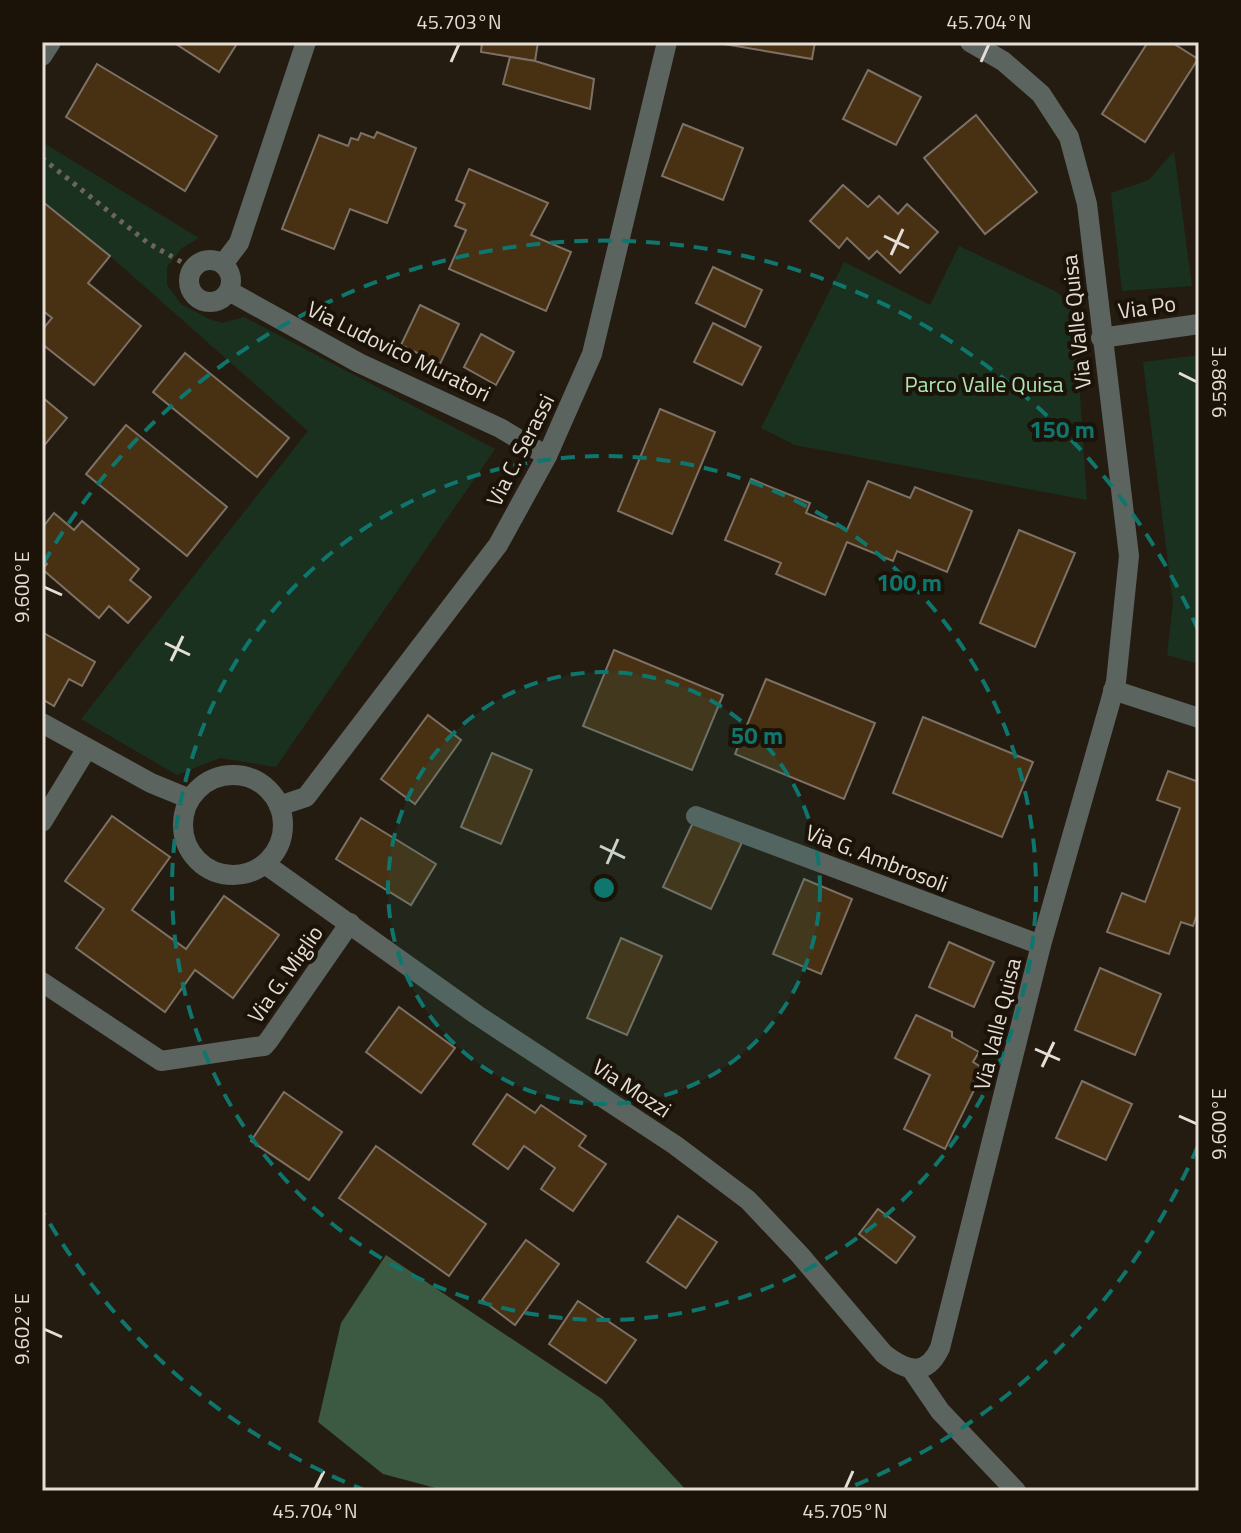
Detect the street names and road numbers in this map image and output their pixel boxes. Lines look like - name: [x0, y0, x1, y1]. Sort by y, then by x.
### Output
- street label: Via Valle Quisa: [1052, 253, 1100, 391]
- street label: Via Po: [1116, 286, 1178, 328]
- street label: Via Ludovico Muratori: [301, 292, 497, 410]
- street label: Via C. Serassi: [477, 388, 563, 512]
- street label: Via G. Ambrosoli: [801, 815, 953, 901]
- street label: Via G. Miglio: [239, 918, 331, 1030]
- street label: Via Valle Quisa: [964, 954, 1030, 1094]
- street label: Via Mozzi: [586, 1050, 678, 1126]

